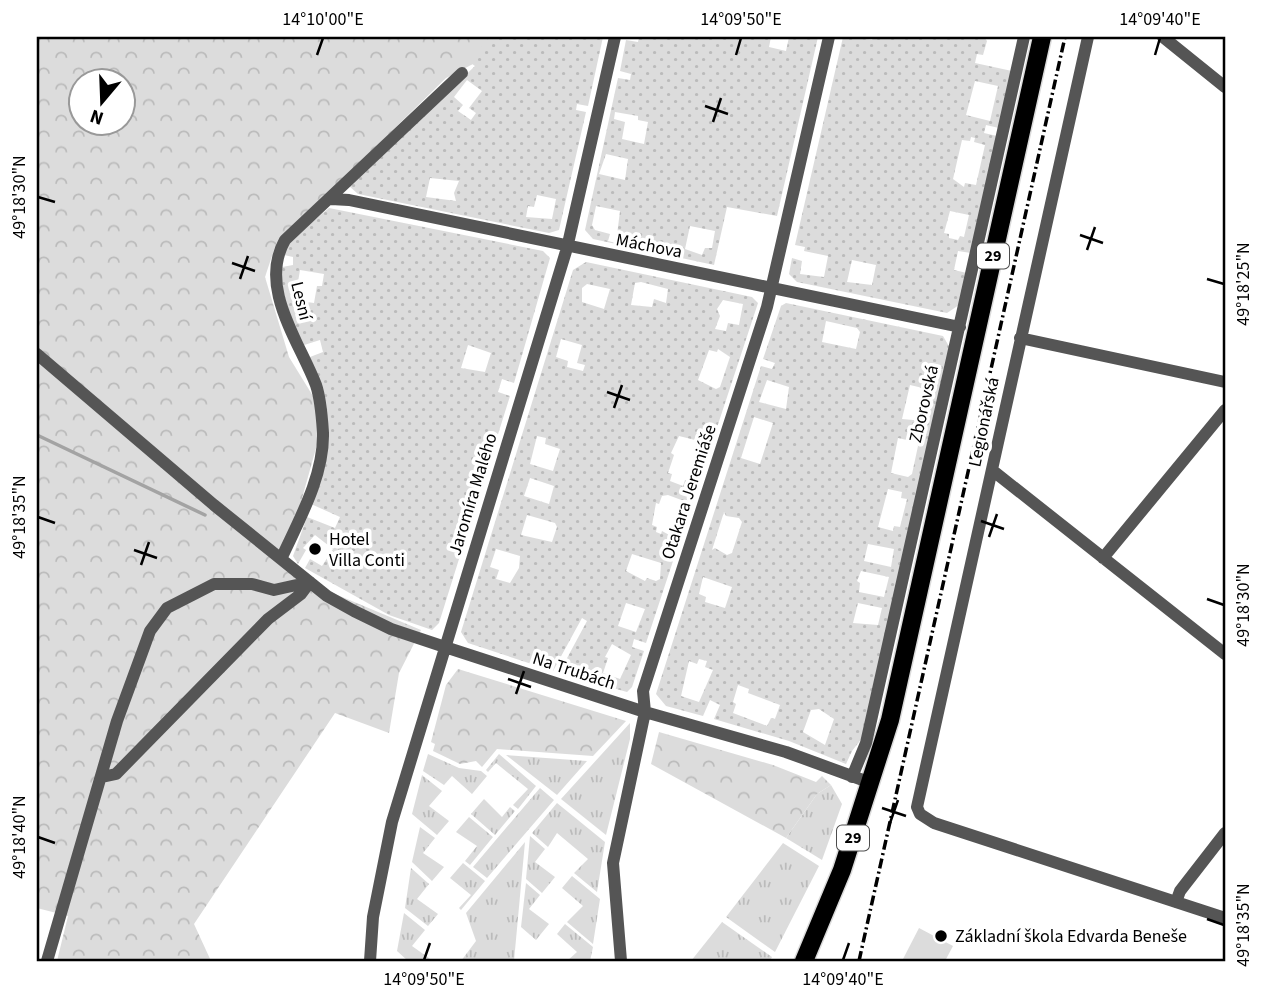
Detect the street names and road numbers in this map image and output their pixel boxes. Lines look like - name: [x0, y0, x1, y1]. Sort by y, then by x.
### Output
- street label: Máchova: [614, 227, 684, 265]
- road number: 29: [977, 244, 1009, 268]
- street label: Lesní: [284, 279, 318, 324]
- street label: Zborovská: [903, 363, 945, 445]
- street label: Legionářská: [962, 375, 1006, 469]
- street label: Otakara Jeremiáše: [655, 421, 723, 563]
- street label: Jaromíra Malého: [443, 430, 503, 558]
- street label: Na Trubách: [529, 646, 619, 696]
- road number: 29: [837, 825, 869, 850]

